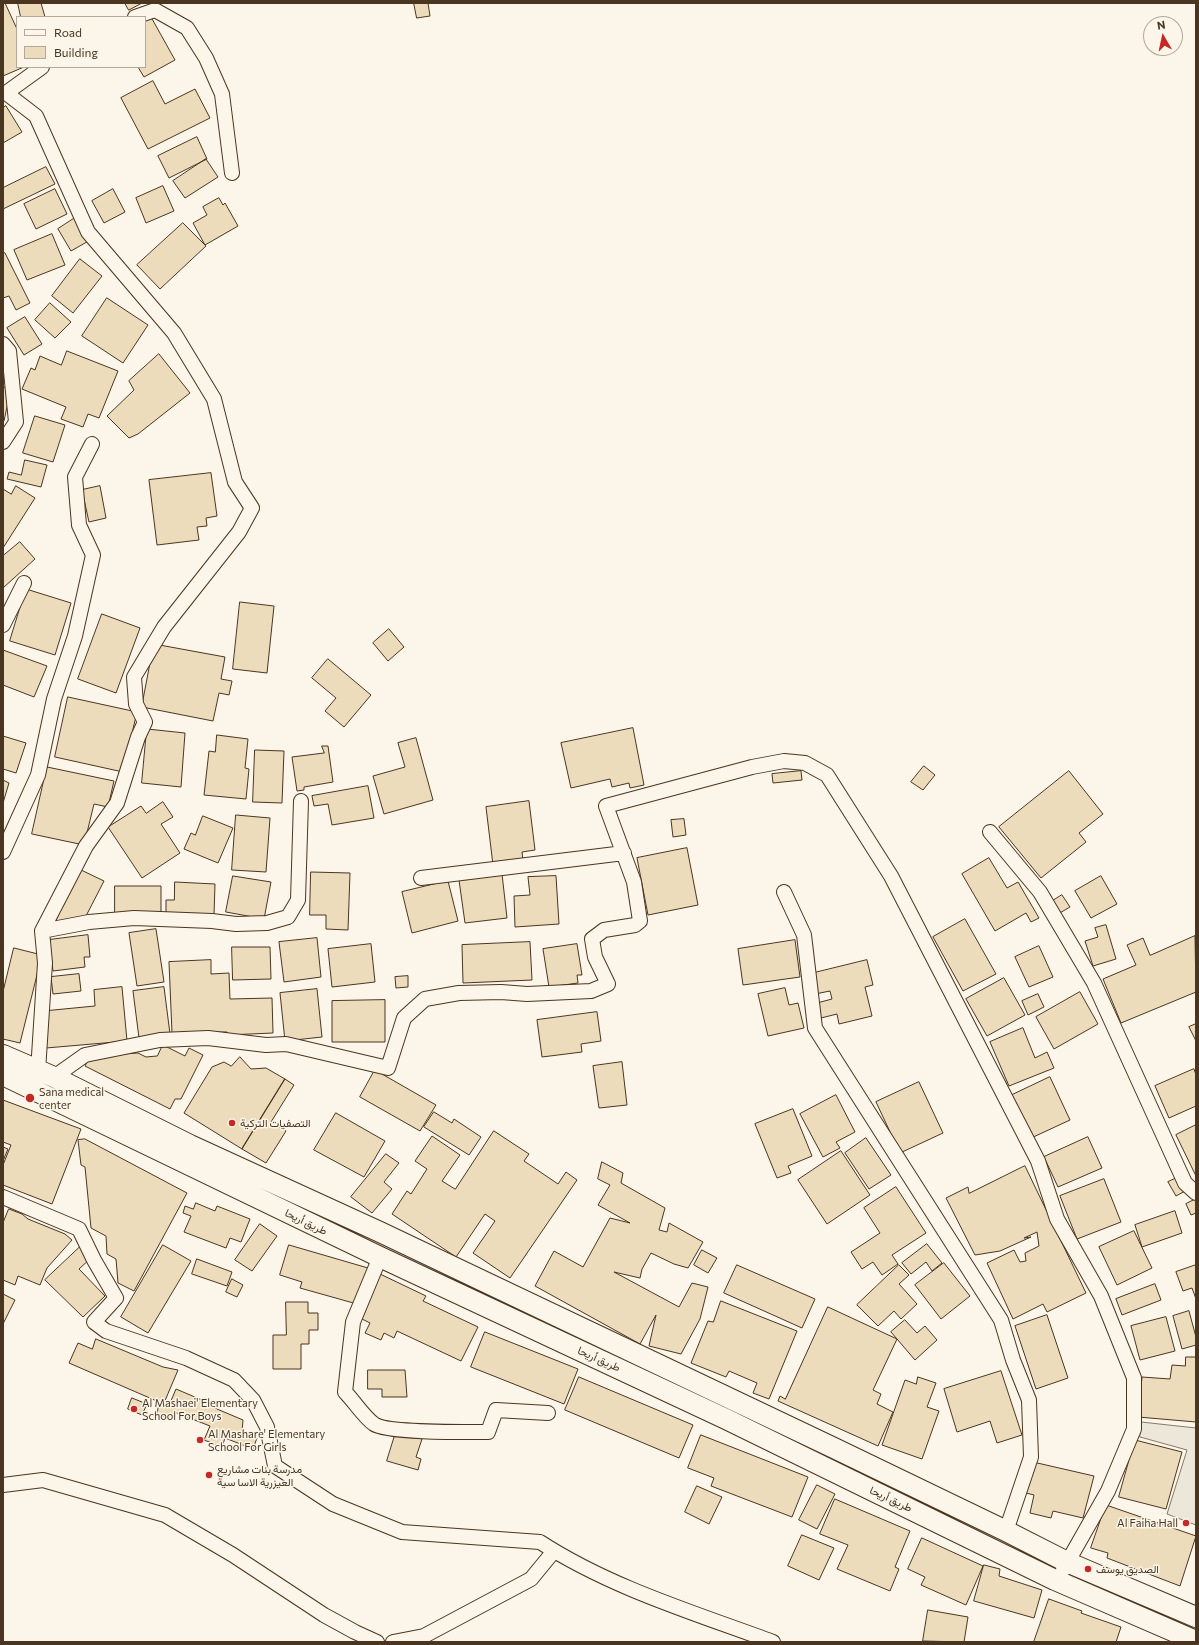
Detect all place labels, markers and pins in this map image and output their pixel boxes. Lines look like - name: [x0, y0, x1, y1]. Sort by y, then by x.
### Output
- place label: Sana medical center: [39, 1085, 104, 1111]
- marker: Sana medical center: [24, 1092, 36, 1104]
- place label: التصفيات التركية: [240, 1116, 311, 1130]
- marker: التصفيات التركية: [227, 1118, 237, 1128]
- place label: Al Mashaei' Elementary School For Boys: [142, 1396, 258, 1422]
- marker: Al Mashaei' Elementary School For Boys: [129, 1404, 139, 1414]
- place label: Al Mashare' Elementary School For Girls: [208, 1427, 325, 1453]
- marker: Al Mashare' Elementary School For Girls: [195, 1435, 205, 1445]
- place label: مدرسة بنات مشاريع العيزرية الاسا سية: [217, 1462, 302, 1488]
- marker: مدرسة بنات مشاريع العيزرية الاسا سية: [204, 1470, 214, 1480]
- place label: Al Faiha Hall: [1117, 1516, 1178, 1530]
- marker: Al Faiha Hall: [1181, 1518, 1191, 1528]
- place label: الصديق يوسف: [1096, 1562, 1159, 1576]
- marker: الصديق يوسف: [1083, 1564, 1093, 1574]

